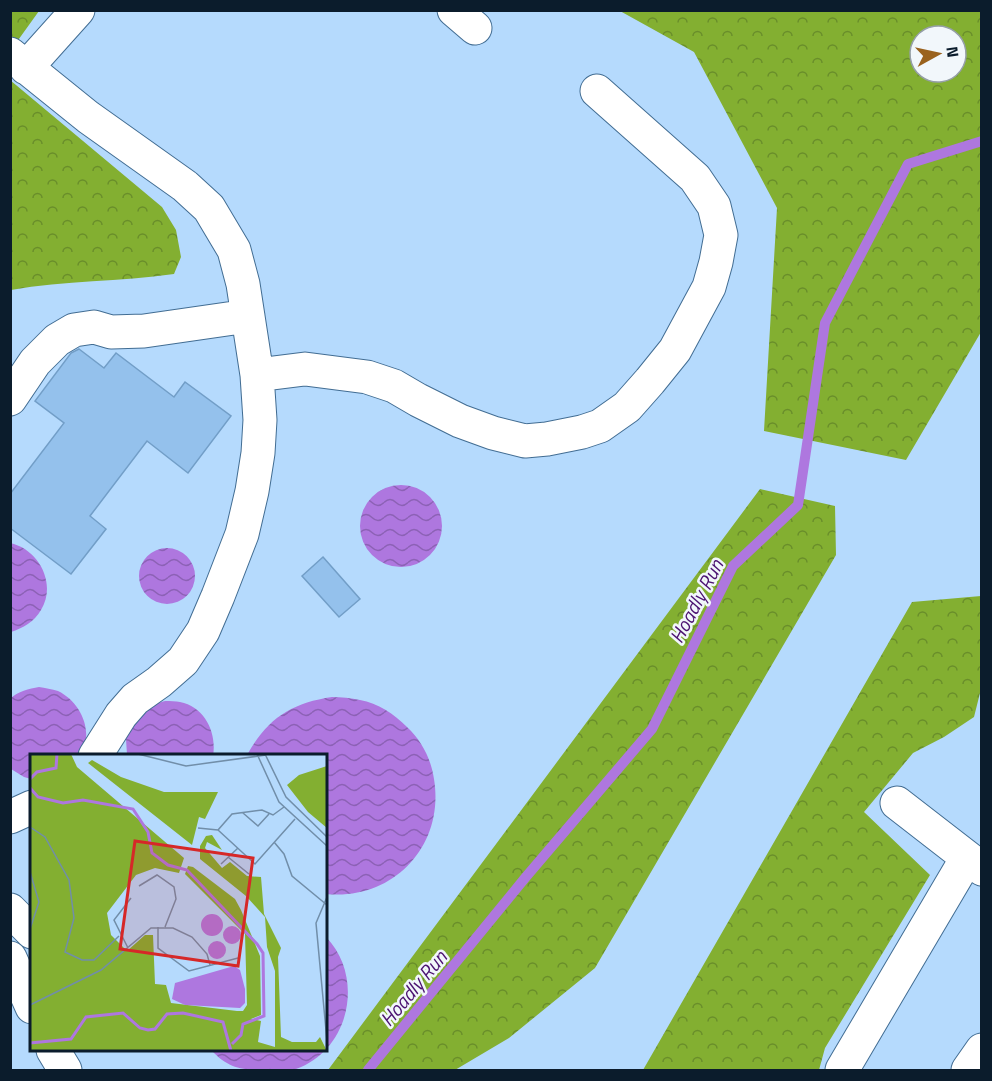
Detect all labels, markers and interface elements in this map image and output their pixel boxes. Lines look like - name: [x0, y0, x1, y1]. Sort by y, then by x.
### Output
- north arrow: [908, 24, 968, 84]
- text: N: [940, 45, 966, 59]
- water label: Hoadly Run: [661, 553, 732, 649]
- inset map: [30, 754, 327, 1051]
- water label: Hoadly Run: [372, 942, 455, 1033]

